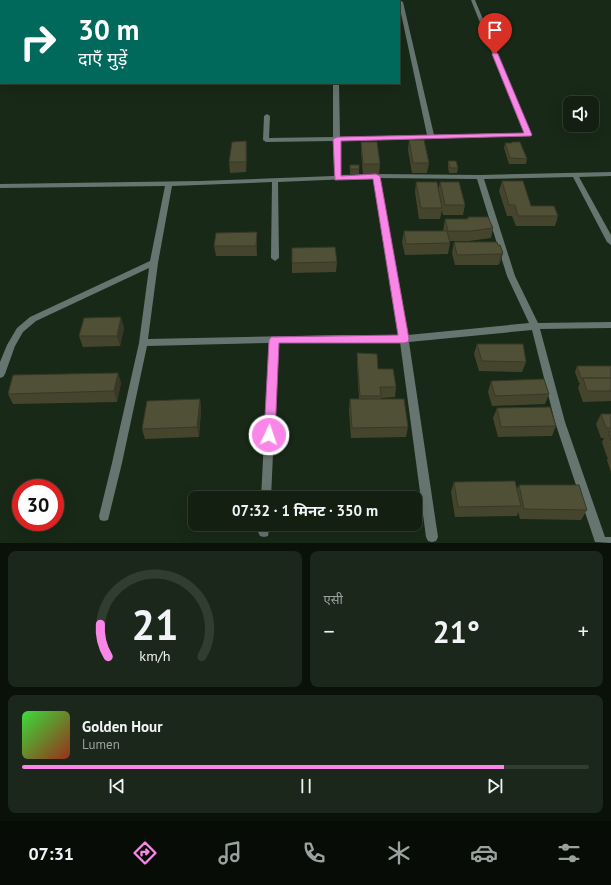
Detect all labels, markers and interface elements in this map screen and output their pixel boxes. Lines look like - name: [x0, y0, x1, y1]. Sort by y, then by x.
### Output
- text: 30 m: [78, 11, 139, 48]
- pin: [478, 13, 512, 54]
- icon: right: [12, 16, 64, 68]
- icon: arrive: [484, 19, 506, 41]
- text: दाएँ मुड़ें: [78, 47, 127, 70]
- map controls: [563, 96, 599, 132]
- button: sound: [563, 96, 599, 132]
- position arrow: [248, 414, 290, 456]
- speed limit sign: 30: [12, 479, 64, 531]
- text: 07:32 · 1 मिनट · 350 m: [232, 501, 378, 520]
- text: एसी: [324, 591, 343, 608]
- text: 21: [131, 598, 178, 651]
- text: 21°: [433, 612, 480, 651]
- text: −: [324, 617, 335, 645]
- text: +: [578, 617, 589, 645]
- text: km/h: [139, 646, 170, 665]
- text: Golden Hour: [82, 717, 162, 736]
- text: Lumen: [82, 736, 120, 753]
- icon: previous: [106, 775, 128, 797]
- icon: pause: [295, 775, 317, 797]
- icon: next: [484, 775, 506, 797]
- icon: directions: [131, 839, 159, 867]
- icon: music: [216, 839, 244, 867]
- icon: phone: [300, 839, 328, 867]
- icon: climate: [385, 839, 413, 867]
- icon: car: [470, 839, 498, 867]
- icon: filters: [555, 839, 583, 867]
- text: 07:31: [28, 842, 74, 865]

